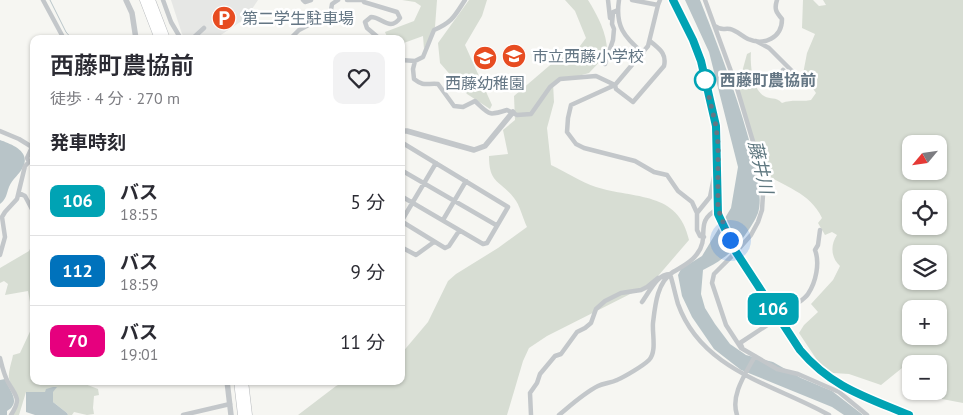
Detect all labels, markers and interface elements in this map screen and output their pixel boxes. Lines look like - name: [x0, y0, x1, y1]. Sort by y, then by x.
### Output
- parking icon: 第二学生駐車場: [211, 5, 237, 31]
- place label: 第二学生駐車場: [242, 8, 354, 28]
- school or university icon: 市立西藤小学校: [501, 43, 527, 69]
- school or university icon: 西藤幼稚園: [472, 45, 498, 71]
- place label: 市立西藤小学校: [532, 46, 644, 66]
- text: 西藤町農協前: [50, 50, 194, 81]
- button: heart: [333, 52, 385, 104]
- marker: 西藤町農協前: [694, 69, 716, 91]
- place label: 西藤町農協前: [720, 70, 816, 90]
- place label: 西藤幼稚園: [445, 73, 525, 93]
- text: 徒歩 · 4 分 · 270 m: [50, 88, 180, 108]
- text: 発車時刻: [50, 130, 126, 154]
- north arrow: [902, 135, 948, 180]
- map controls: [902, 135, 947, 400]
- water label: 藤井川: [744, 138, 779, 198]
- text: バス: [120, 180, 158, 204]
- text: 106: [62, 189, 93, 212]
- text: 5 分: [351, 190, 385, 214]
- button: locate: [902, 190, 947, 235]
- text: 18:55: [120, 204, 158, 224]
- your location: [718, 228, 743, 253]
- button: layers: [902, 245, 947, 290]
- text: バス: [120, 250, 158, 274]
- text: 112: [62, 259, 93, 282]
- text: 9 分: [351, 260, 385, 284]
- text: 18:59: [120, 274, 158, 294]
- line badge: 106: [744, 293, 802, 325]
- text: 106: [758, 297, 788, 320]
- button: +: [902, 300, 947, 345]
- text: バス: [120, 320, 158, 344]
- text: 70: [67, 329, 88, 352]
- text: 11 分: [340, 330, 385, 354]
- text: 19:01: [120, 344, 158, 364]
- button: −: [902, 355, 947, 400]

